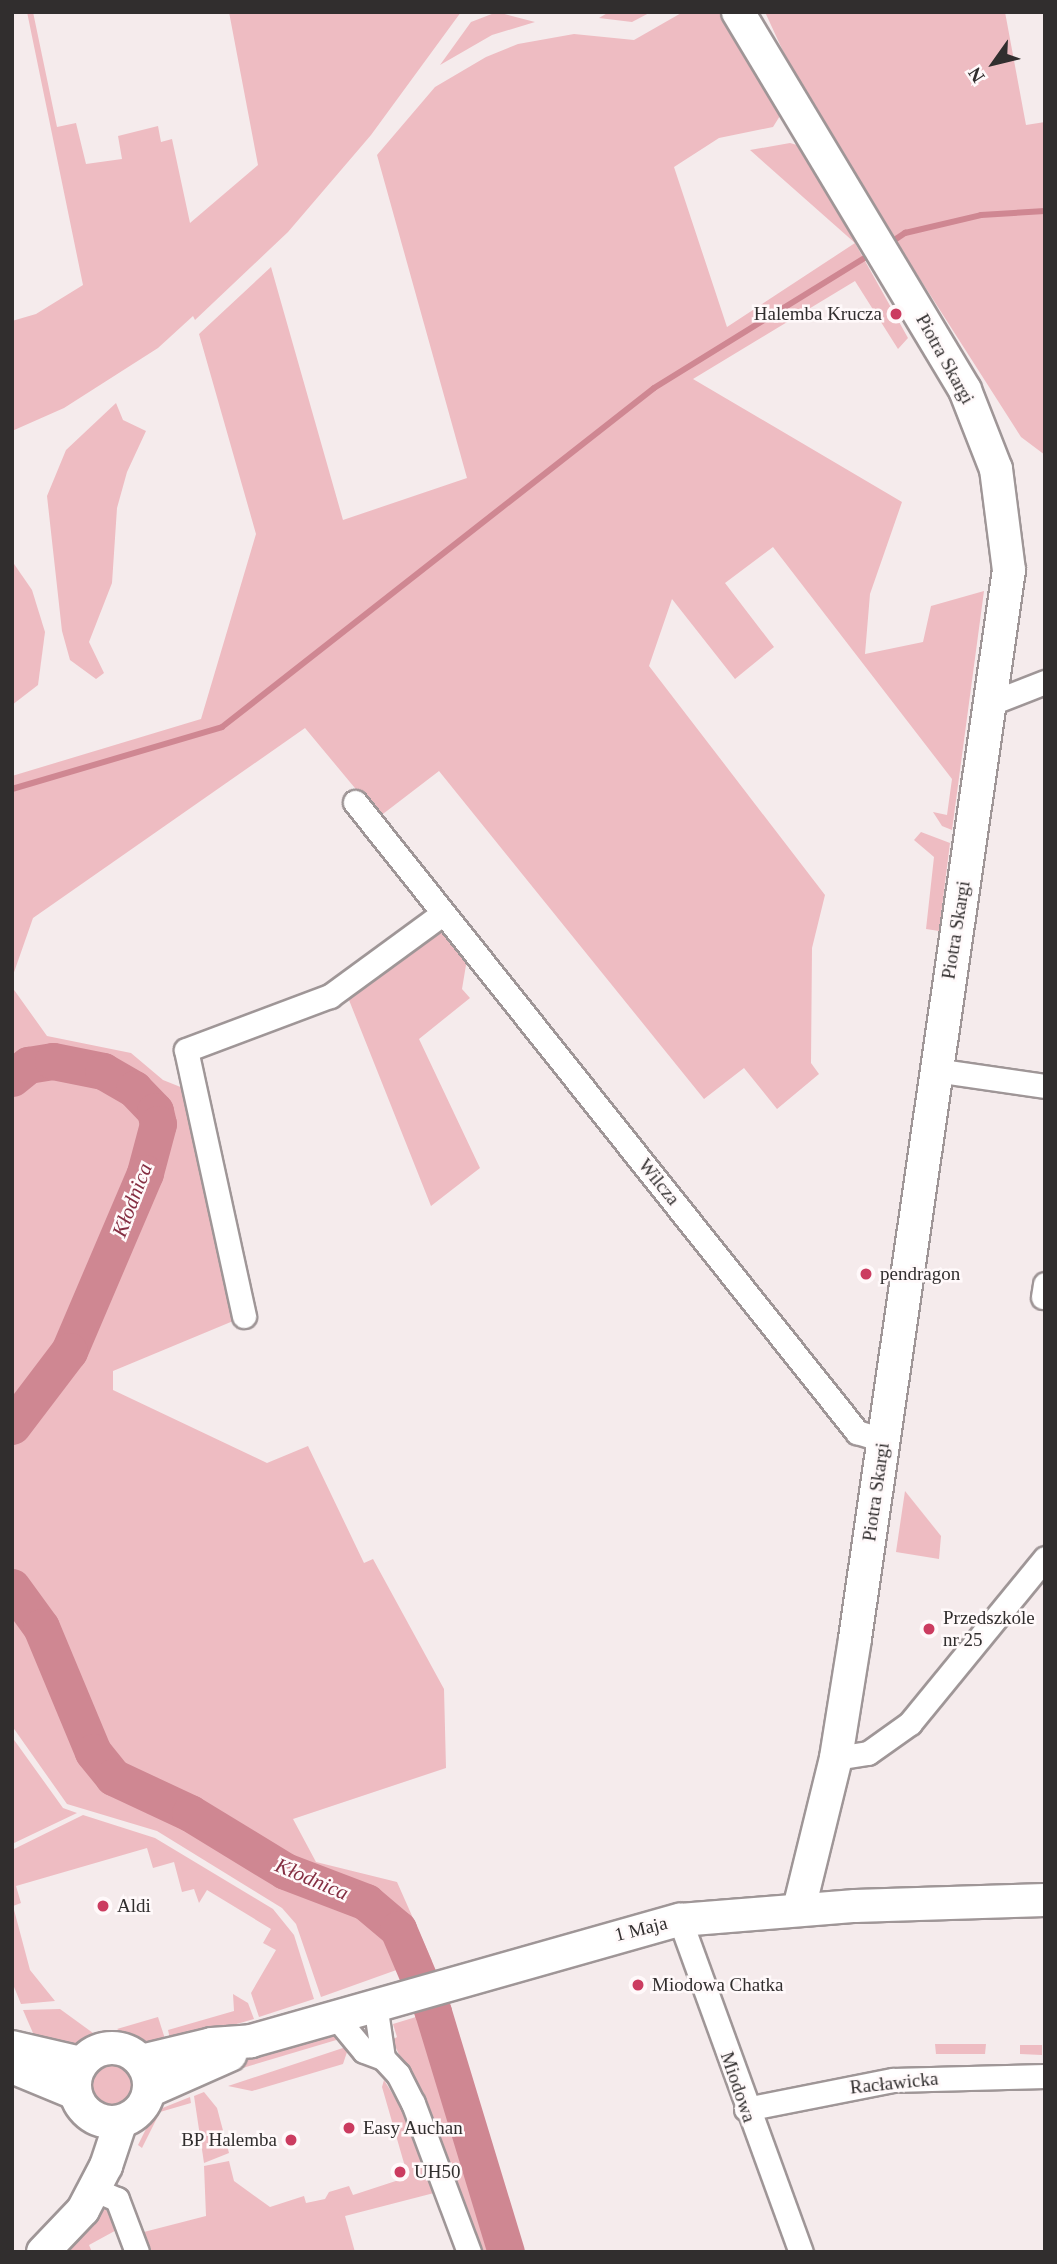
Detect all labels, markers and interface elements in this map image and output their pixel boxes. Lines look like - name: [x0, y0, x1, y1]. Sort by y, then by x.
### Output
- north arrow: [959, 28, 1029, 98]
- text: N: [964, 63, 989, 87]
- place label: Halemba Krucza: [754, 303, 882, 325]
- marker: Halemba Krucza: [888, 306, 904, 322]
- street label: Piotra Skargi: [911, 310, 979, 408]
- street label: Piotra Skargi: [937, 879, 975, 981]
- street label: Wilcza: [633, 1154, 685, 1210]
- water label: Kłodnica: [106, 1160, 158, 1240]
- place label: pendragon: [880, 1263, 960, 1285]
- marker: pendragon: [858, 1266, 874, 1282]
- street label: Piotra Skargi: [858, 1441, 894, 1543]
- place label: Przedszkole nr 25: [943, 1607, 1035, 1651]
- marker: Przedszkole nr 25: [921, 1621, 937, 1637]
- water label: Kłodnica: [272, 1852, 352, 1906]
- place label: Aldi: [117, 1895, 151, 1917]
- marker: Aldi: [95, 1898, 111, 1914]
- street label: 1 Maja: [612, 1911, 670, 1947]
- place label: Miodowa Chatka: [652, 1974, 783, 1996]
- marker: Miodowa Chatka: [630, 1977, 646, 1993]
- street label: Miodowa: [715, 2049, 761, 2125]
- street label: Racławicka: [849, 2067, 939, 2099]
- place label: Easy Auchan: [363, 2117, 464, 2139]
- marker: Easy Auchan: [341, 2120, 357, 2136]
- place label: BP Halemba: [180, 2129, 277, 2151]
- marker: BP Halemba: [283, 2132, 299, 2148]
- place label: UH50: [414, 2161, 460, 2183]
- marker: UH50: [392, 2164, 408, 2180]

